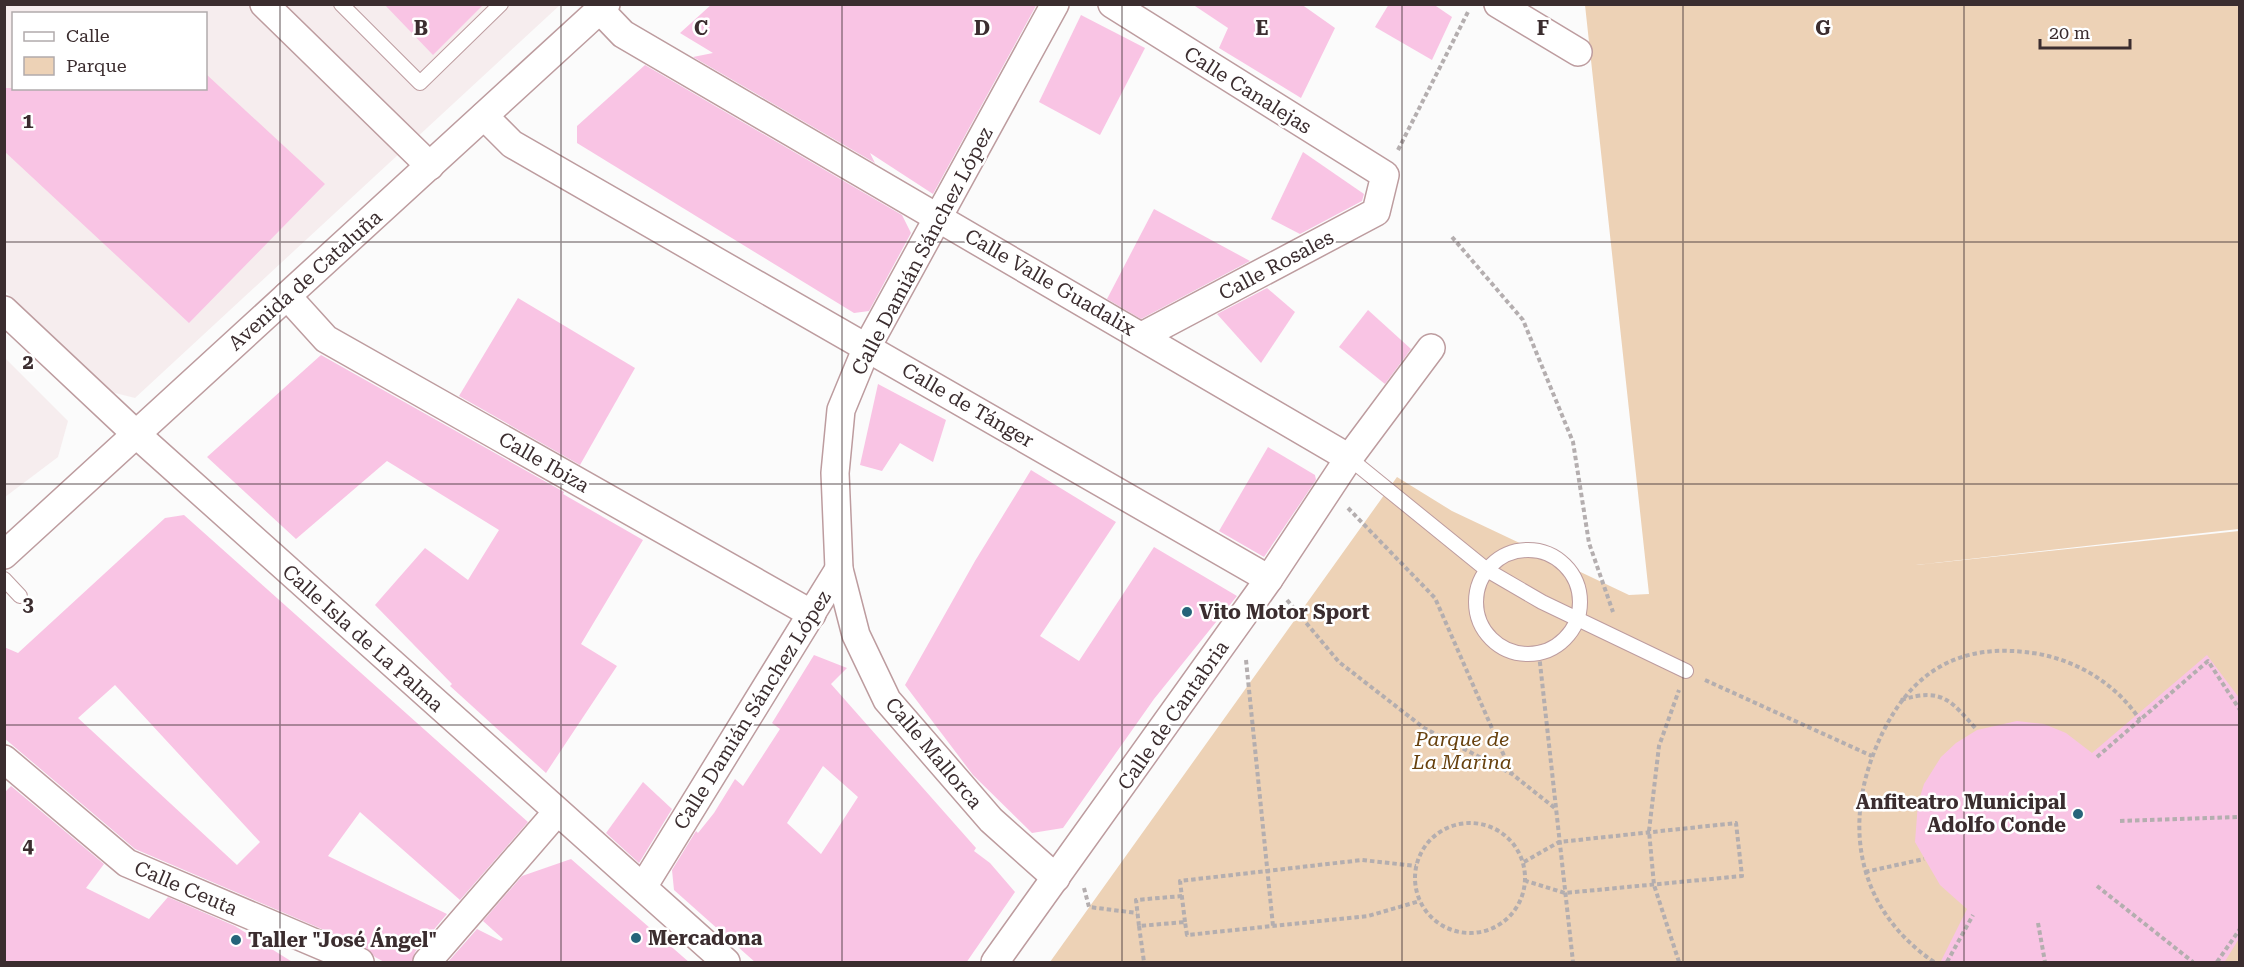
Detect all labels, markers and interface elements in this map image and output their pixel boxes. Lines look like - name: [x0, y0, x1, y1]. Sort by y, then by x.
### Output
- legend: [12, 12, 207, 90]
- scale bar: [2040, 12, 2130, 50]
- text: B: [414, 16, 428, 40]
- text: C: [694, 16, 708, 40]
- text: D: [974, 16, 990, 40]
- text: E: [1256, 16, 1269, 40]
- text: F: [1537, 16, 1549, 40]
- text: G: [1815, 16, 1831, 40]
- text: 20 m: [2049, 22, 2090, 43]
- text: Calle: [66, 25, 110, 46]
- street label: Calle Canalejas: [1180, 41, 1316, 139]
- text: Parque: [66, 55, 127, 76]
- text: 1: [22, 109, 34, 133]
- street label: Calle Damián Sánchez López: [846, 123, 998, 379]
- street label: Avenida de Cataluña: [223, 205, 387, 355]
- street label: Calle Valle Guadalix: [961, 223, 1140, 341]
- street label: Calle Rosales: [1215, 225, 1337, 305]
- text: 2: [22, 350, 34, 374]
- street label: Calle de Tánger: [898, 358, 1038, 452]
- street label: Calle Ibiza: [494, 426, 594, 498]
- street label: Calle Isla de La Palma: [278, 559, 449, 717]
- street label: Calle Damián Sánchez López: [668, 586, 836, 834]
- text: 3: [22, 592, 34, 616]
- place label: Vito Motor Sport: [1199, 600, 1370, 624]
- marker: Vito Motor Sport: [1180, 605, 1194, 619]
- street label: Calle de Cantabria: [1112, 635, 1234, 794]
- street label: Calle Mallorca: [880, 692, 988, 814]
- park label: Parque de La Marina: [1411, 727, 1512, 774]
- place label: Anfiteatro Municipal Adolfo Conde: [1856, 790, 2066, 837]
- marker: Anfiteatro Municipal Adolfo Conde: [2071, 807, 2085, 821]
- text: 4: [22, 834, 34, 858]
- street label: Calle Ceuta: [131, 856, 241, 921]
- place label: Mercadona: [648, 926, 763, 950]
- place label: Taller "José Ángel": [248, 927, 437, 952]
- marker: Mercadona: [629, 931, 643, 945]
- marker: Taller "José Ángel": [229, 933, 243, 947]

